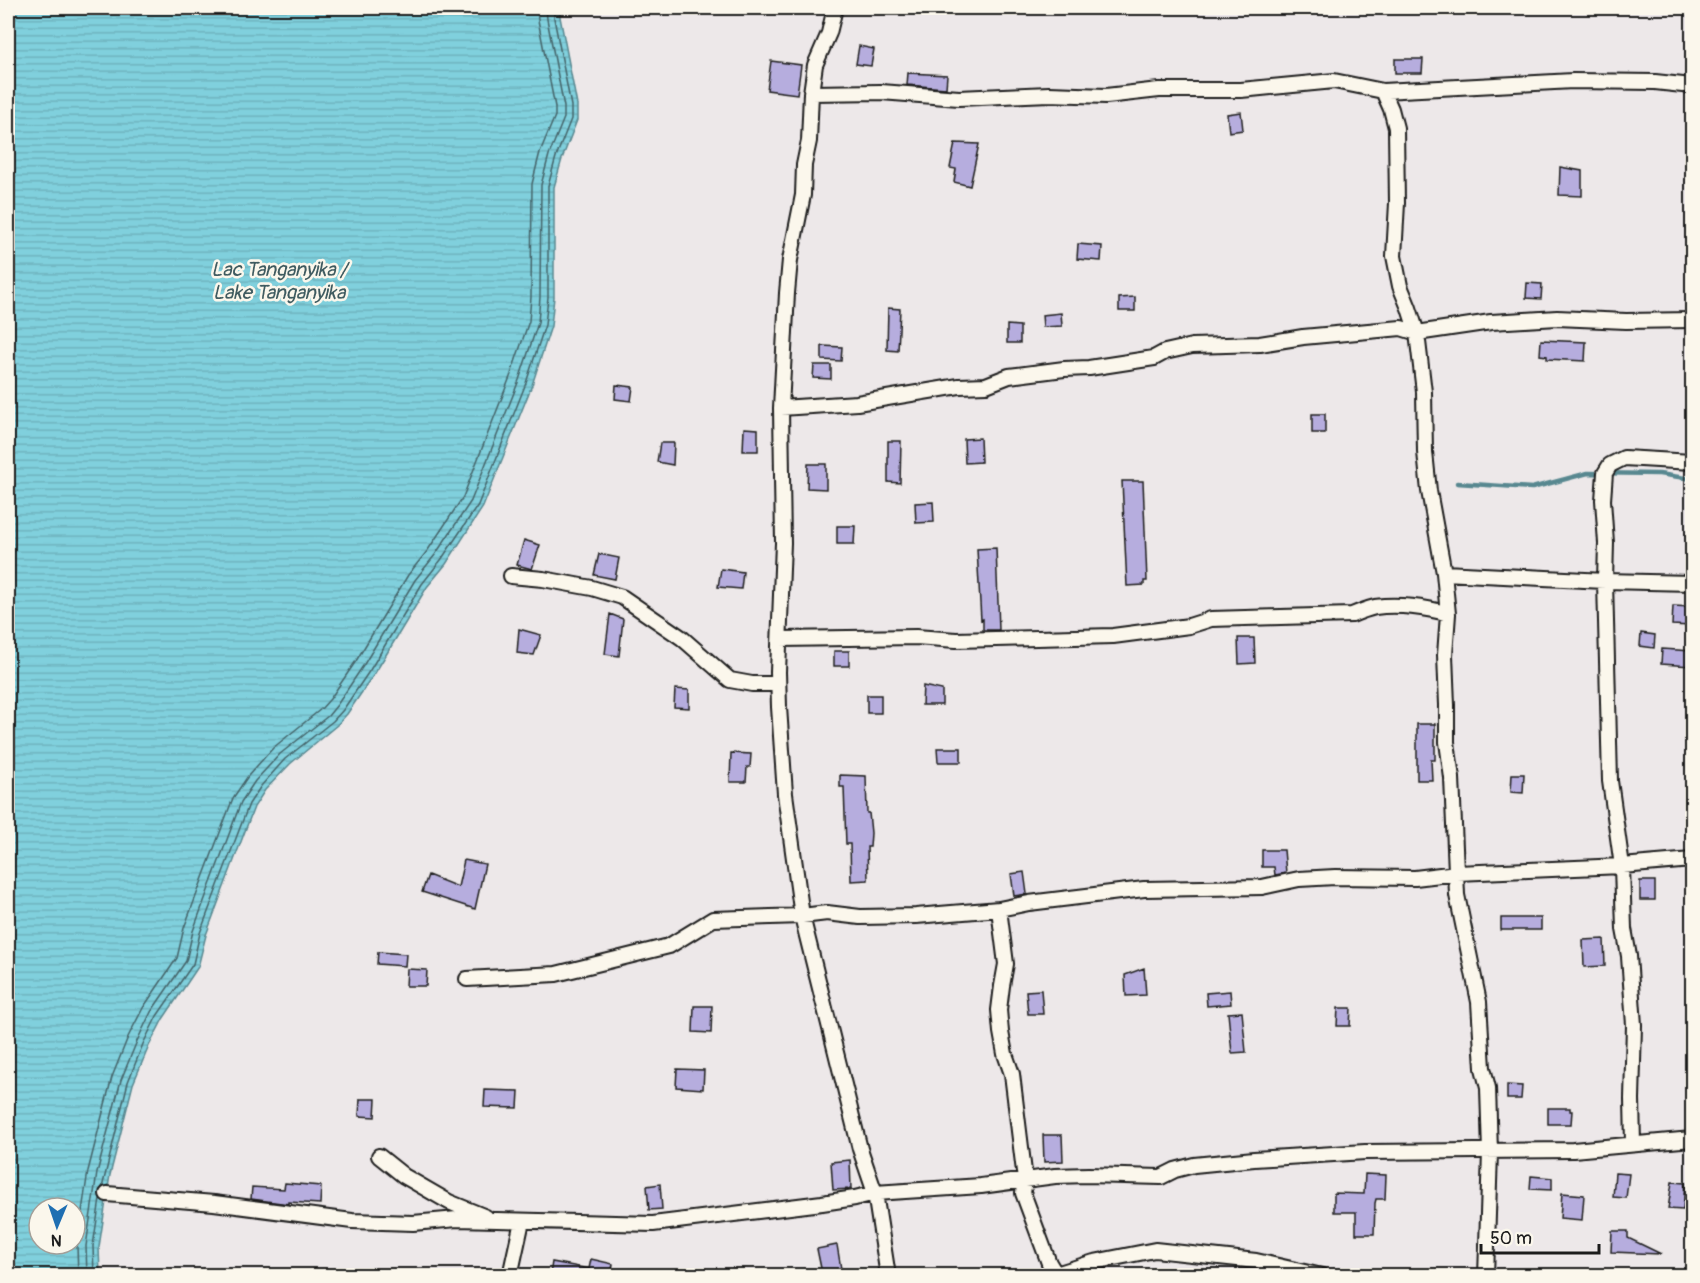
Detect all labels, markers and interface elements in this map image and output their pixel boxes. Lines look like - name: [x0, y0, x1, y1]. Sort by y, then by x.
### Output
- water label: Lac Tanganyika / Lake Tanganyika: [211, 257, 351, 305]
- north arrow: [27, 1196, 87, 1256]
- scale bar: [1481, 1217, 1600, 1255]
- text: 50 m: [1490, 1227, 1532, 1250]
- text: N: [51, 1230, 62, 1250]

